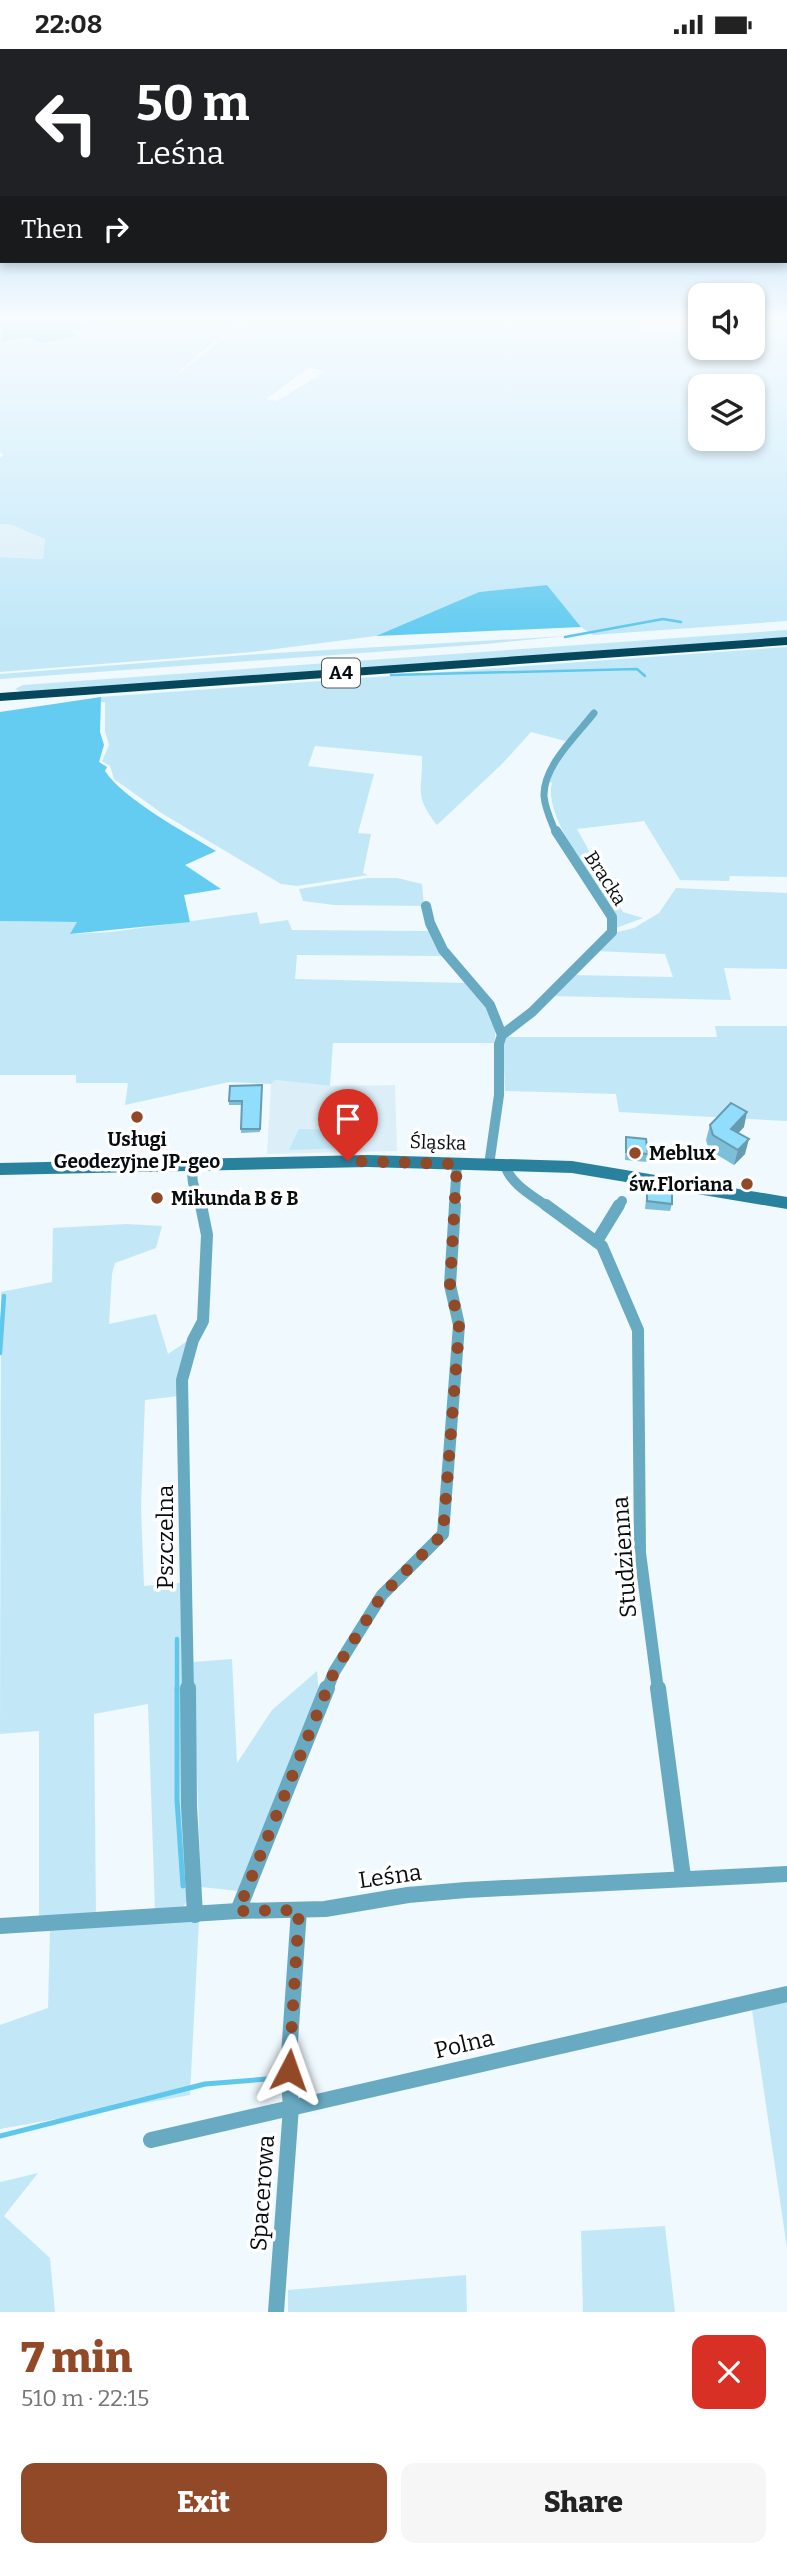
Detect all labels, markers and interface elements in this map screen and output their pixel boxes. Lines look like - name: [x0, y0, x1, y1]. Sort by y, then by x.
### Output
- text: 22:08: [35, 9, 103, 40]
- text: 50 m: [136, 74, 249, 133]
- icon: left: [21, 77, 112, 168]
- text: Leśna: [136, 134, 224, 172]
- icon: right: [97, 210, 135, 248]
- text: Then: [21, 214, 83, 245]
- map controls: [688, 283, 765, 451]
- button: sound: [688, 283, 765, 360]
- button: layers: [688, 374, 765, 451]
- road number: A4: [322, 659, 360, 687]
- street label: Bracka: [580, 847, 632, 910]
- pin: [318, 1089, 378, 1161]
- icon: arrive: [329, 1100, 367, 1138]
- marker: Usługi Geodezyjne JP-geo: [129, 1109, 145, 1125]
- place label: Usługi Geodezyjne JP-geo: [54, 1128, 220, 1173]
- street label: Śląska: [409, 1130, 467, 1155]
- place label: Meblux: [649, 1142, 716, 1165]
- marker: Meblux: [627, 1145, 643, 1161]
- place label: św.Floriana: [629, 1173, 733, 1196]
- marker: św.Floriana: [739, 1176, 755, 1192]
- place label: Mikunda B & B: [171, 1187, 299, 1210]
- marker: Mikunda B & B: [149, 1190, 165, 1206]
- street label: Pszczelna: [151, 1484, 179, 1589]
- street label: Studzienna: [606, 1495, 642, 1619]
- street label: Leśna: [357, 1858, 424, 1894]
- street label: Polna: [431, 2023, 497, 2064]
- position arrow: [252, 2033, 326, 2107]
- street label: Spacerowa: [244, 2134, 280, 2252]
- text: 7 min: [21, 2333, 133, 2383]
- button: close: [692, 2335, 766, 2409]
- text: 510 m · 22:15: [21, 2384, 149, 2412]
- button: Exit: [21, 2463, 387, 2543]
- button: Share: [401, 2463, 766, 2543]

